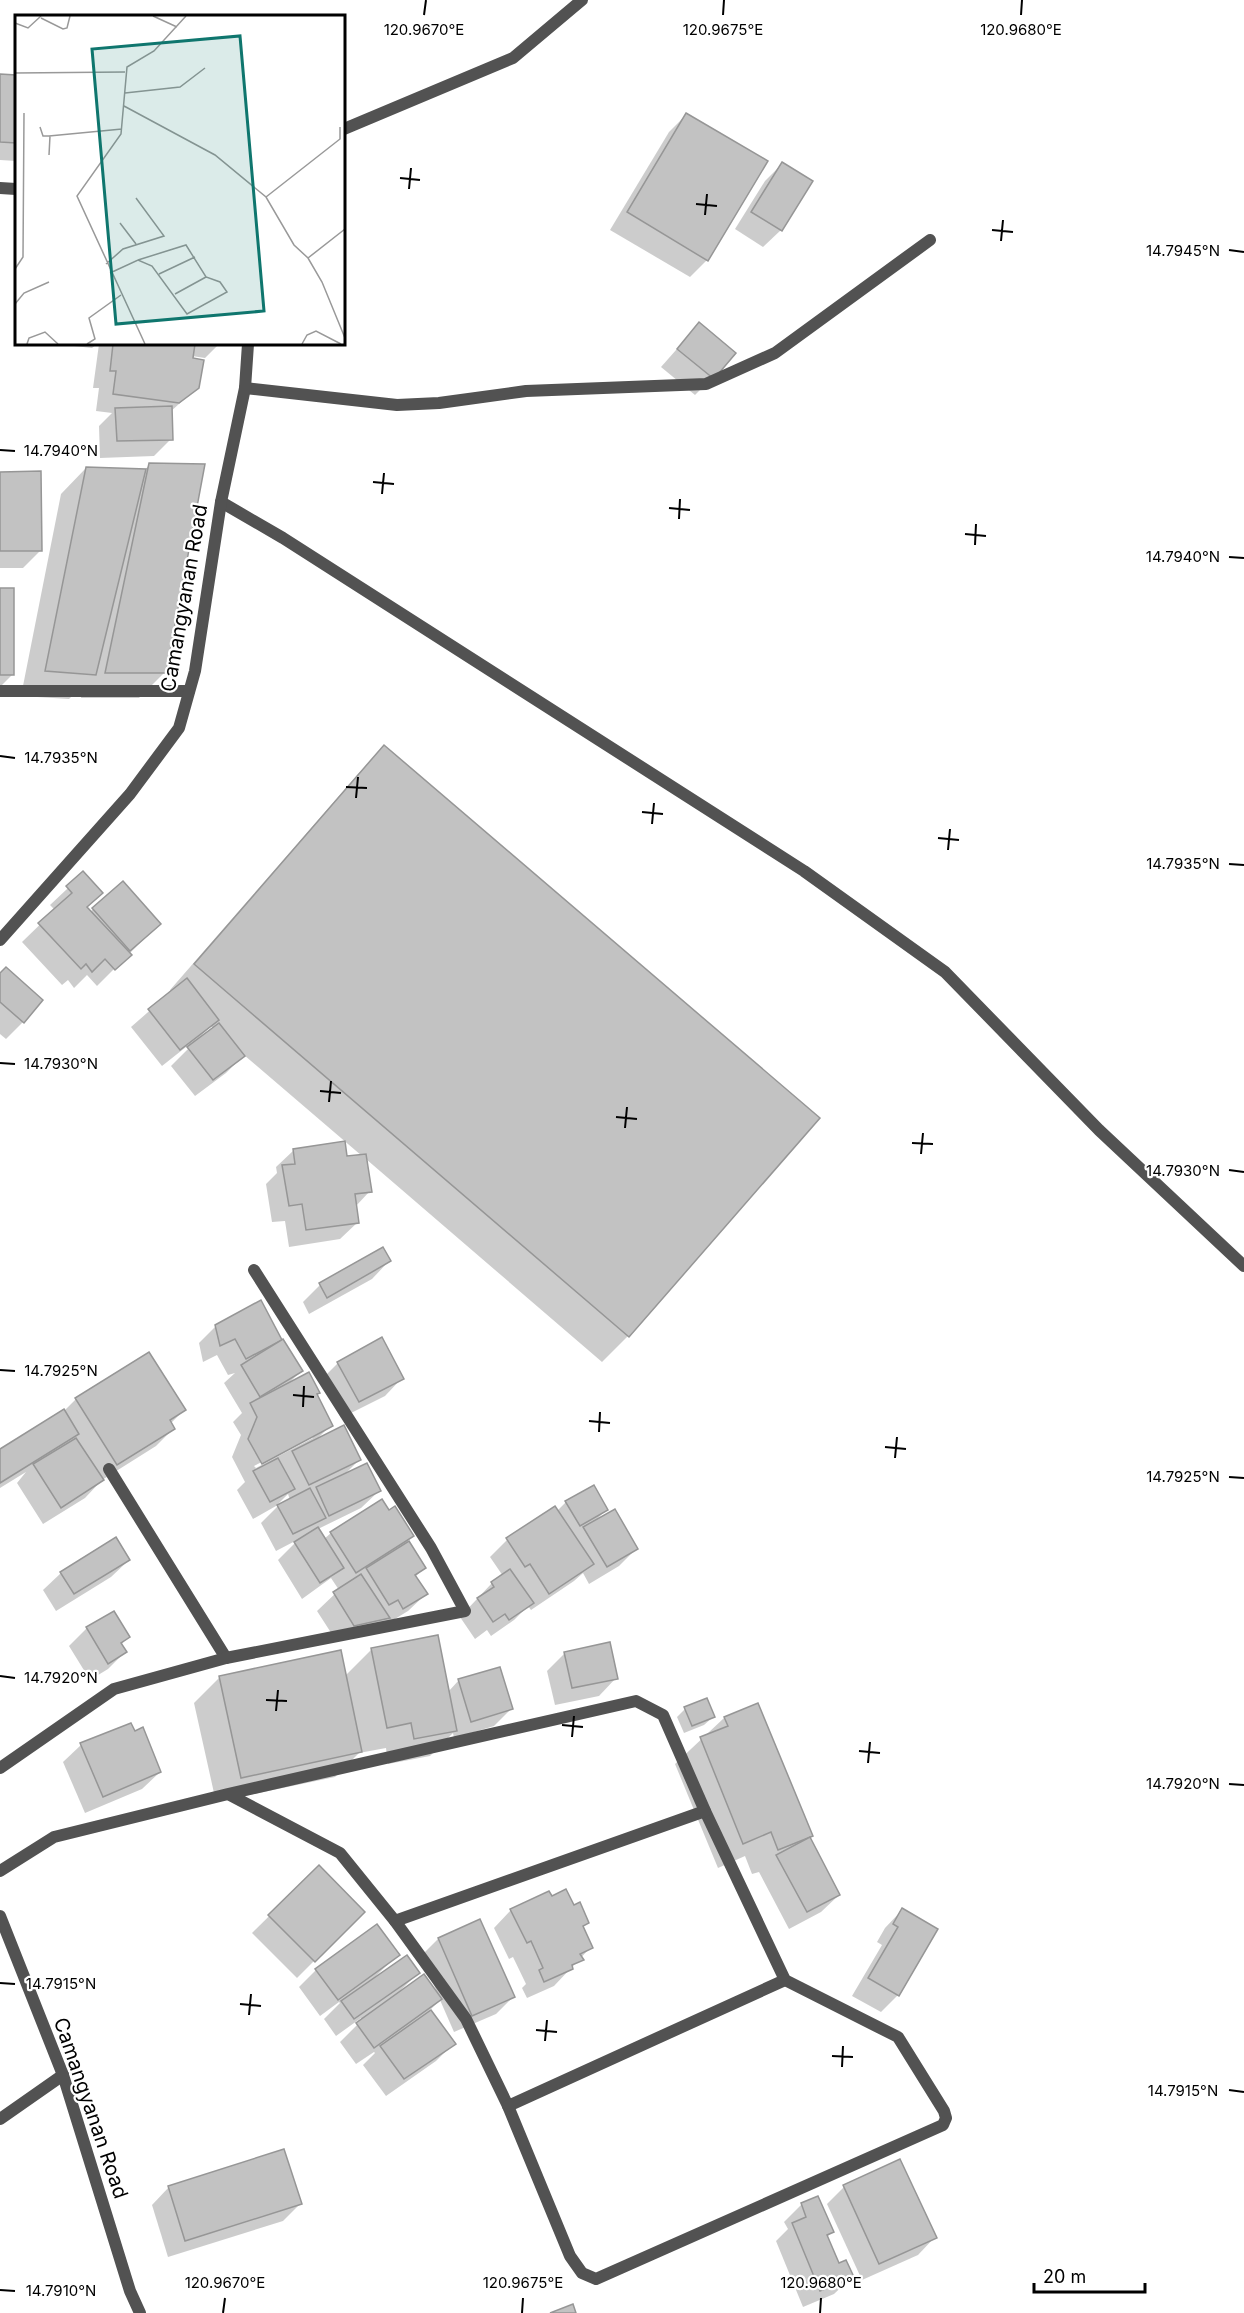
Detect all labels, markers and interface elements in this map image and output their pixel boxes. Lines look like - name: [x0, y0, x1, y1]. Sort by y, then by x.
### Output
- inset map: [15, 15, 345, 345]
- text: 120.9670°E: [384, 20, 464, 39]
- text: 120.9675°E: [683, 20, 763, 39]
- text: 120.9680°E: [980, 20, 1062, 39]
- text: 14.7945°N: [1146, 241, 1220, 260]
- text: 14.7940°N: [24, 441, 98, 460]
- street label: Camangyanan Road: [156, 502, 212, 694]
- text: 14.7940°N: [1146, 547, 1220, 566]
- text: 14.7935°N: [24, 748, 98, 767]
- text: 14.7935°N: [1146, 854, 1220, 873]
- text: 14.7930°N: [24, 1054, 98, 1073]
- text: 14.7930°N: [1146, 1161, 1220, 1180]
- text: 14.7925°N: [24, 1361, 98, 1380]
- text: 14.7925°N: [1146, 1467, 1220, 1486]
- text: 14.7920°N: [24, 1668, 98, 1687]
- text: 14.7920°N: [1146, 1774, 1220, 1793]
- text: 14.7915°N: [26, 1974, 96, 1993]
- street label: Camangyanan Road: [49, 2014, 133, 2202]
- text: 14.7915°N: [1148, 2081, 1218, 2100]
- scale bar: [1034, 2256, 1145, 2294]
- text: 20 m: [1043, 2266, 1086, 2287]
- text: 120.9670°E: [185, 2273, 265, 2292]
- text: 120.9675°E: [483, 2273, 563, 2292]
- text: 120.9680°E: [780, 2273, 862, 2292]
- text: 14.7910°N: [26, 2281, 96, 2300]

